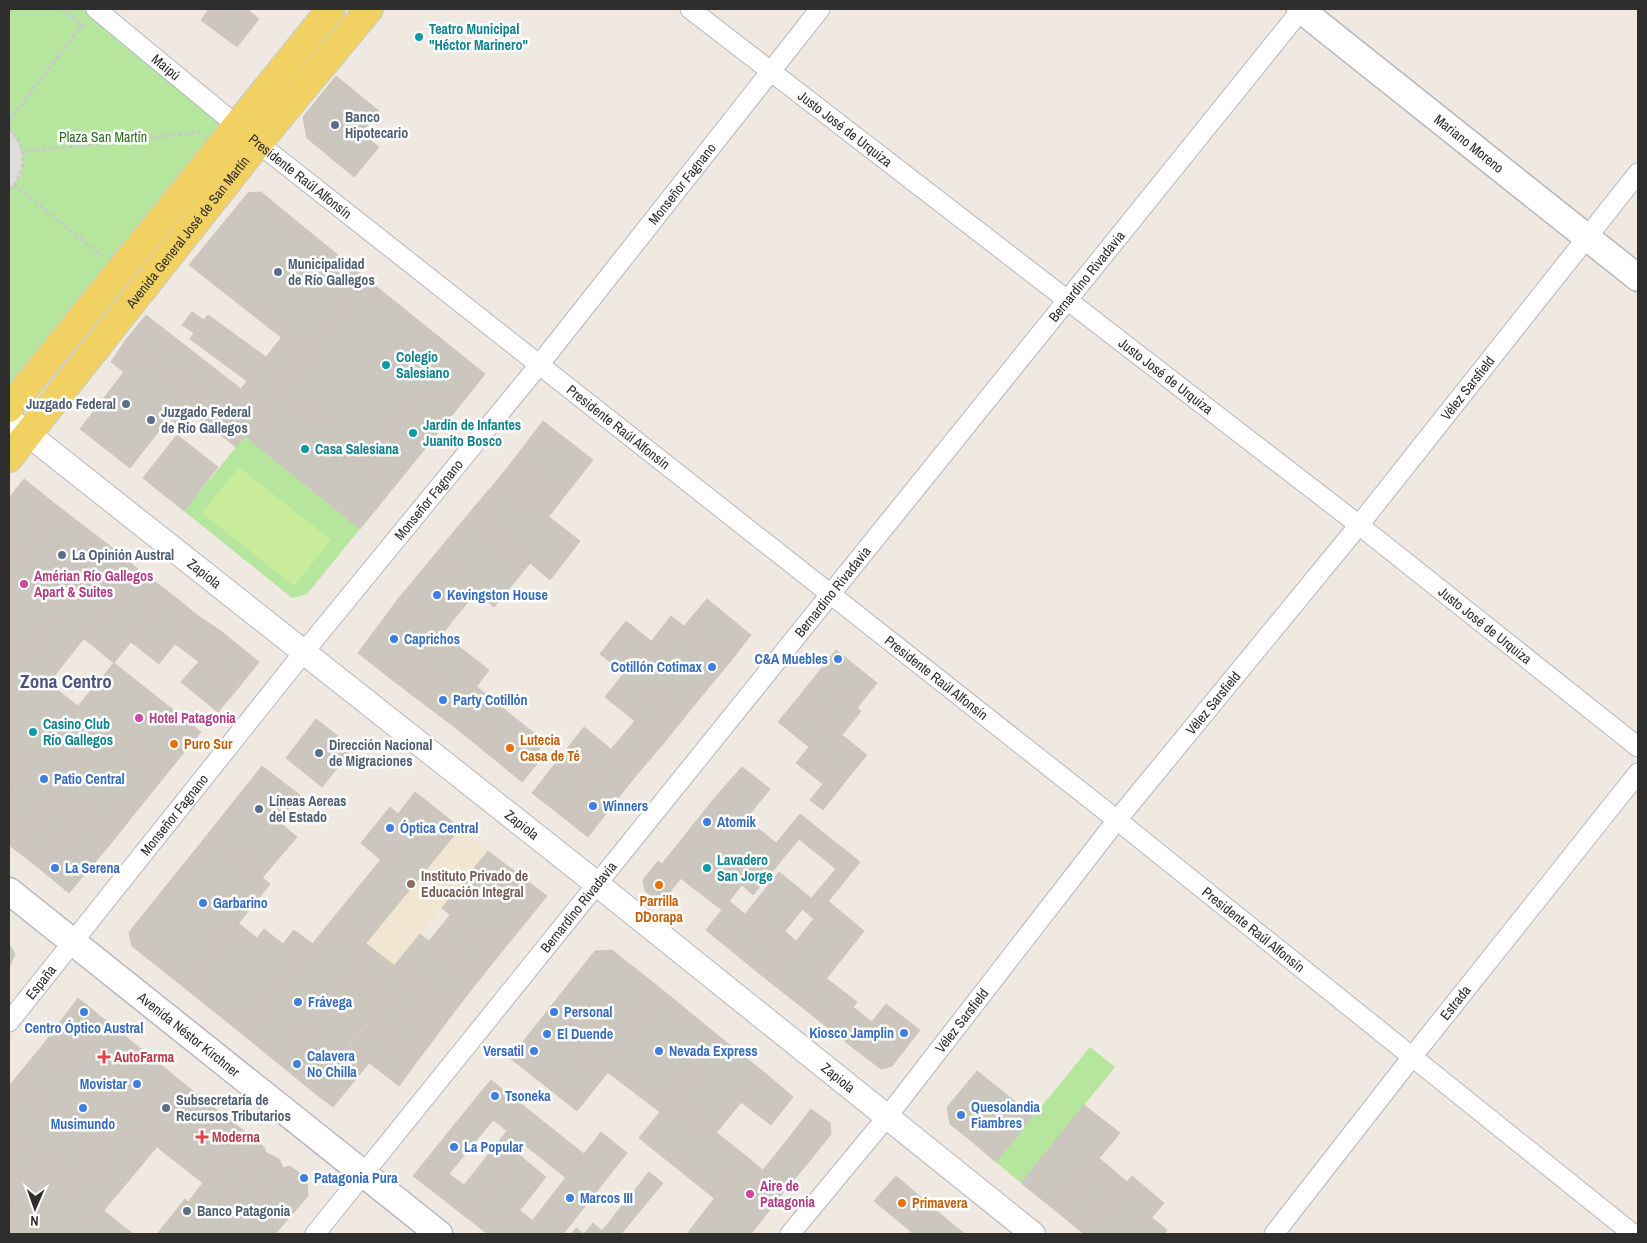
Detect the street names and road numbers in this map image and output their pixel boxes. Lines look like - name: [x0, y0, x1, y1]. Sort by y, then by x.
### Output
- street label: Maipú: [148, 50, 184, 84]
- street label: Justo José de Urquiza: [794, 87, 896, 171]
- street label: Mariano Moreno: [1430, 110, 1508, 177]
- street label: Presidente Raúl Alfonsín: [245, 130, 356, 223]
- street label: Monseñor Fagnano: [644, 139, 720, 228]
- street label: Avenida General José de San Martín: [121, 152, 253, 313]
- street label: Bernardino Rivadavia: [1045, 227, 1129, 325]
- street label: Justo José de Urquiza: [1115, 334, 1217, 418]
- street label: Vélez Sarsfield: [1437, 352, 1498, 424]
- street label: Presidente Raúl Alfonsín: [563, 381, 674, 473]
- street label: Monseñor Fagnano: [390, 456, 467, 544]
- street label: Bernardino Rivadavia: [791, 542, 875, 641]
- street label: Zapiola: [184, 555, 225, 593]
- street label: Justo José de Urquiza: [1435, 583, 1536, 668]
- street label: Presidente Raúl Alfonsín: [881, 631, 992, 724]
- street label: Vélez Sarsfield: [1182, 668, 1244, 738]
- street label: Monseñor Fagnano: [136, 770, 212, 859]
- street label: Zapiola: [501, 806, 543, 844]
- street label: Bernardino Rivadavia: [536, 857, 621, 956]
- street label: Presidente Raúl Alfonsín: [1199, 883, 1309, 976]
- street label: España: [22, 961, 60, 1003]
- street label: Estrada: [1436, 981, 1475, 1024]
- street label: Vélez Sarsfield: [931, 985, 992, 1056]
- street label: Avenida Néstor Kirchner: [133, 988, 244, 1081]
- street label: Zapiola: [818, 1059, 859, 1097]

